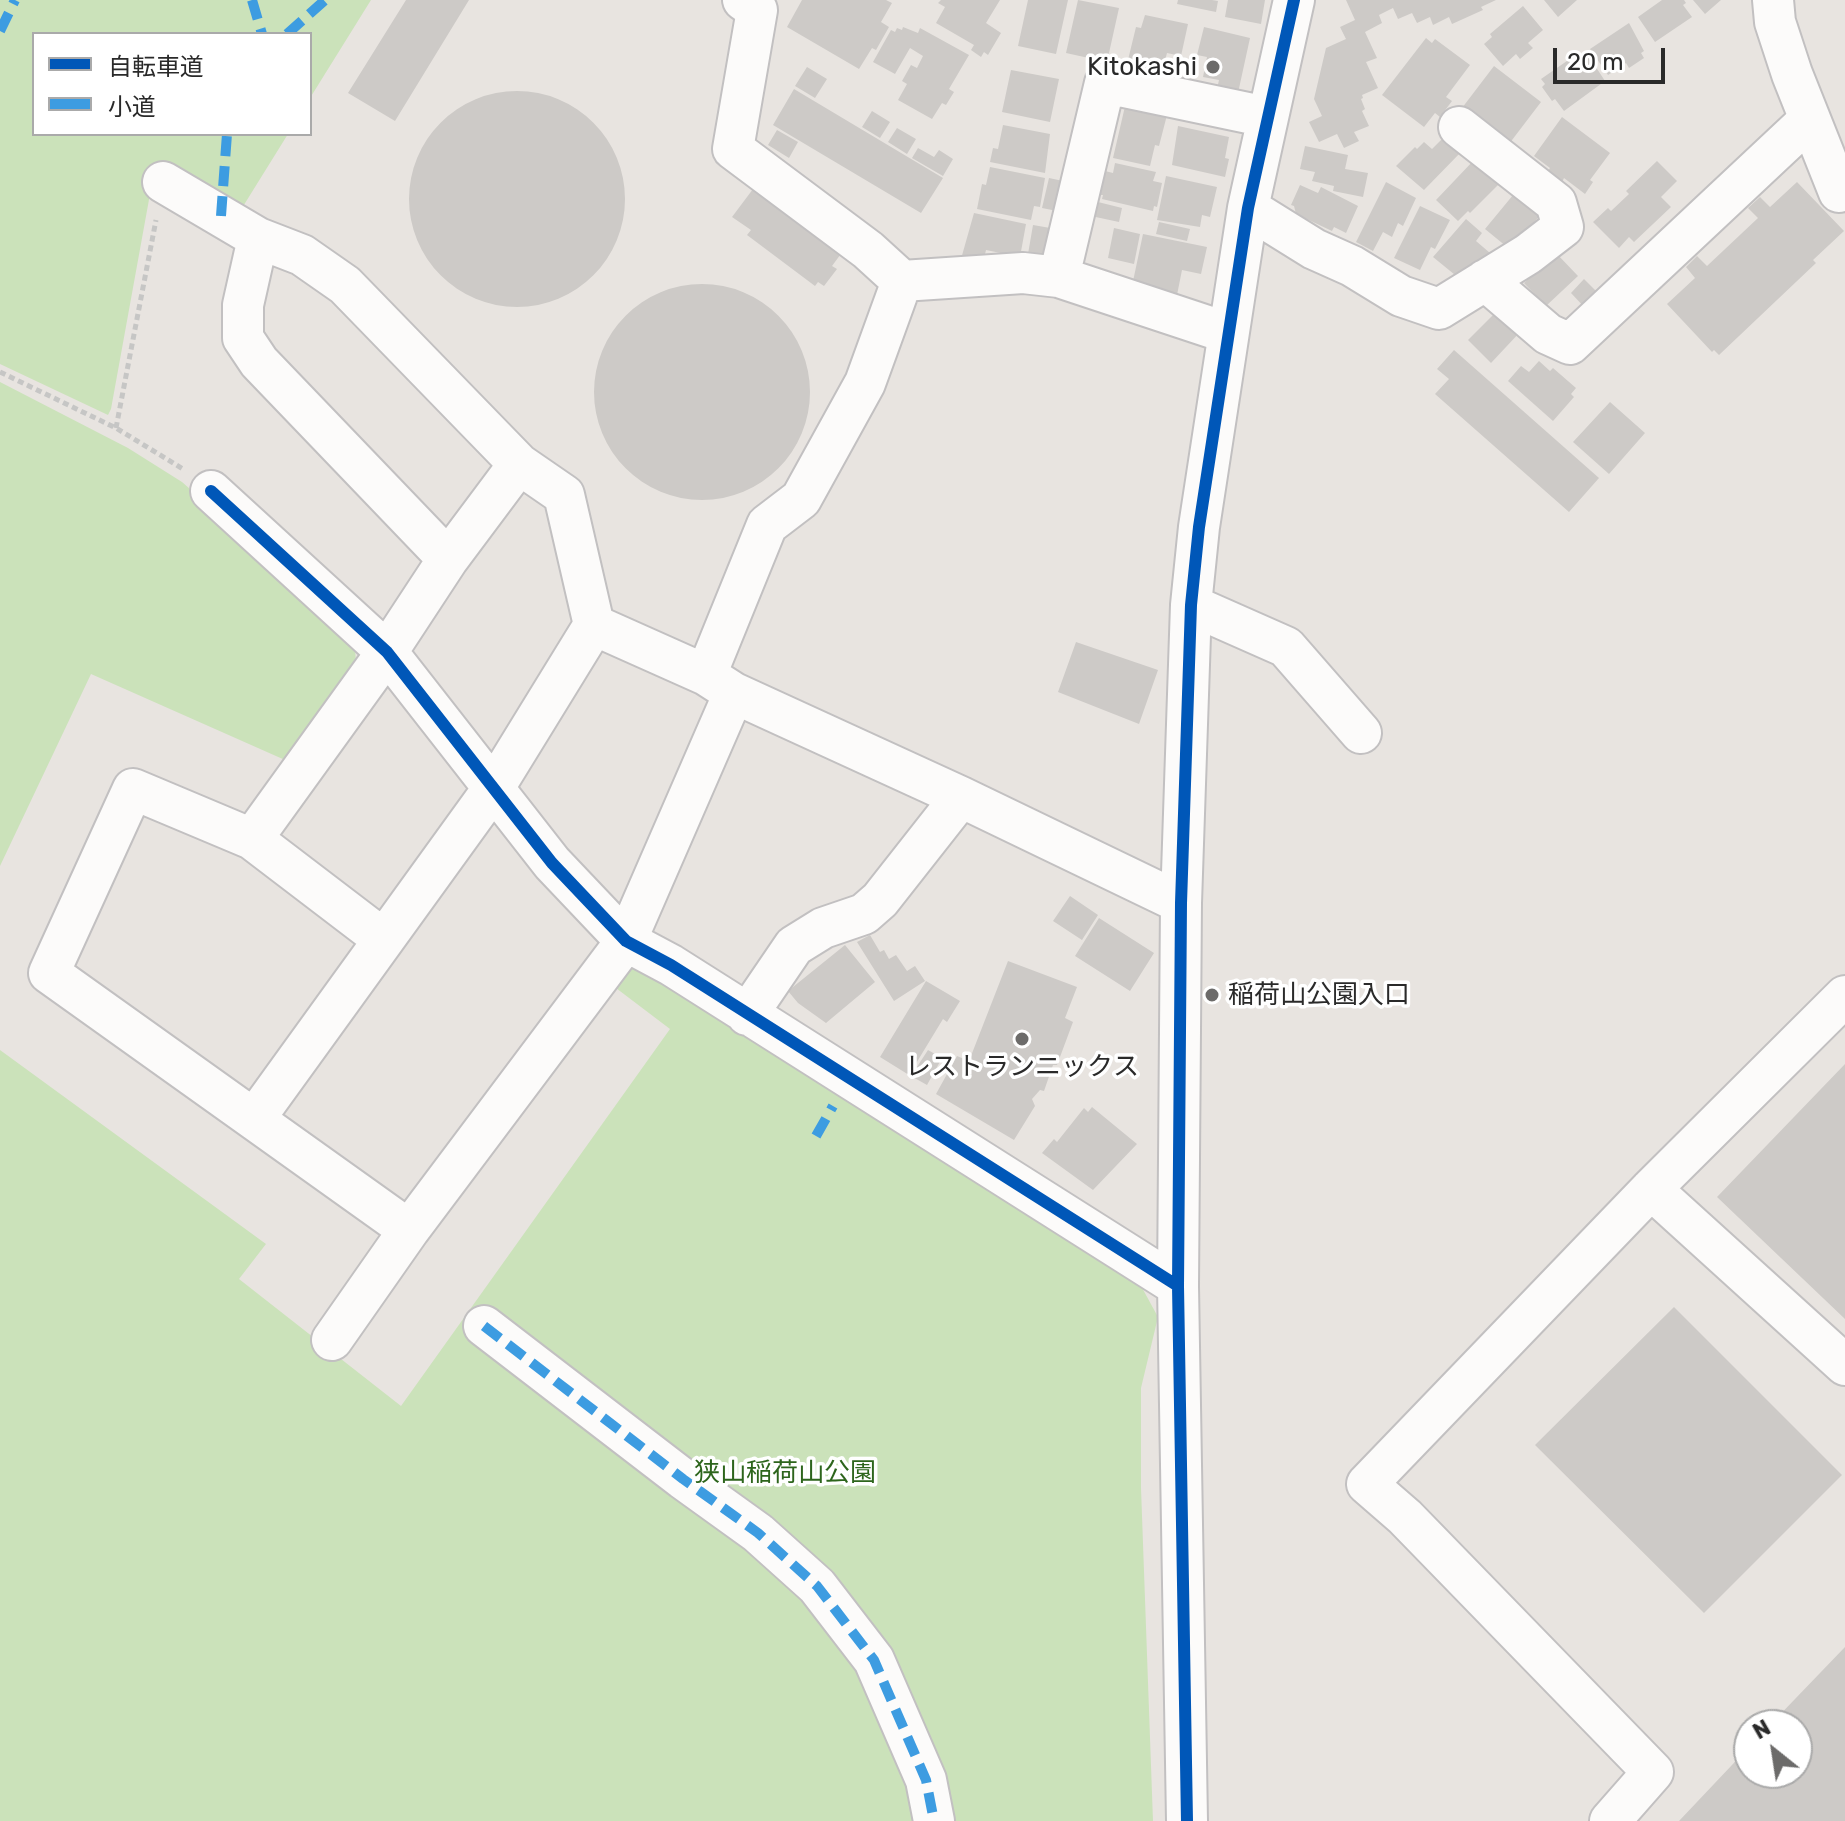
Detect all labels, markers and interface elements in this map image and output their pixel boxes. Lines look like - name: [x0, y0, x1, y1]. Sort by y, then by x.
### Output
- legend: [32, 32, 312, 136]
- scale bar: [1557, 32, 1669, 82]
- text: 20 m: [1567, 48, 1624, 76]
- place label: Kitokashi: [1087, 51, 1197, 83]
- text: 自転車道: [108, 53, 204, 81]
- marker: Kitokashi: [1204, 58, 1222, 76]
- text: 小道: [108, 93, 156, 121]
- place label: 稲荷山公園入口: [1228, 979, 1410, 1011]
- marker: 稲荷山公園入口: [1203, 986, 1221, 1004]
- marker: レストランニックス: [1013, 1030, 1031, 1048]
- place label: レストランニックス: [905, 1051, 1139, 1083]
- park label: 狭山稲荷山公園: [694, 1457, 876, 1489]
- north arrow: [1733, 1709, 1813, 1789]
- text: N: [1748, 1714, 1775, 1745]

